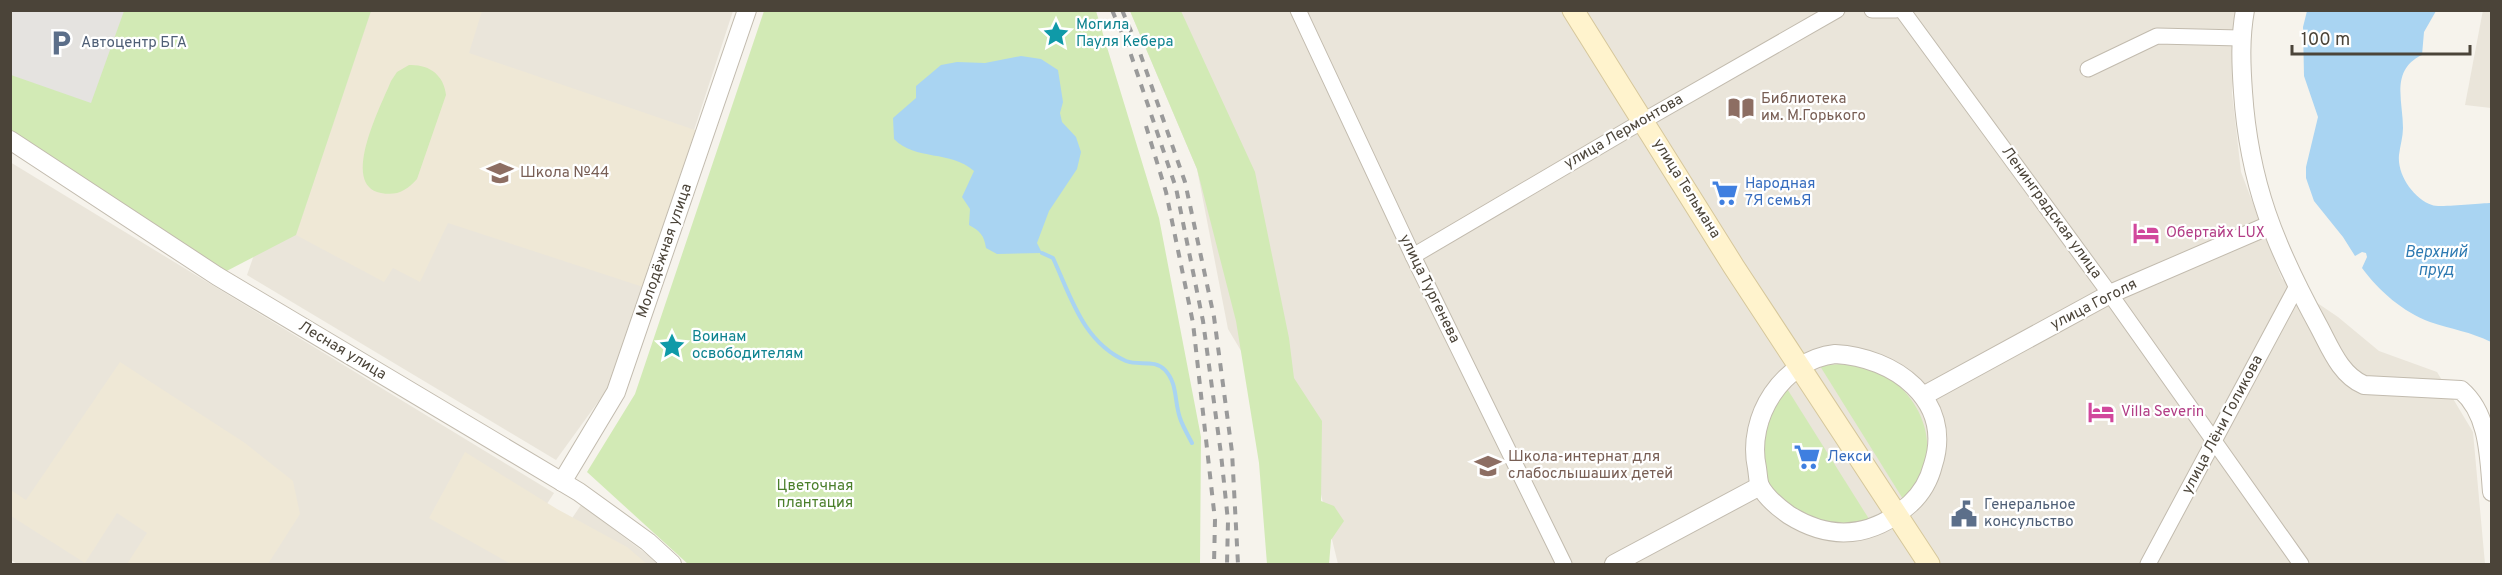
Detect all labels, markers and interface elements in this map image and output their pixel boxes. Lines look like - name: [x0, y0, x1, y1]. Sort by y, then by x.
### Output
- place label: Могила Пауля Кебера: [1076, 16, 1173, 52]
- scale bar: [2292, 18, 2470, 56]
- place icon: Могила Пауля Кебера: [1041, 19, 1071, 49]
- parking icon: Автоцентр БГА: [46, 28, 76, 58]
- text: 100 m: [2301, 29, 2350, 52]
- place label: Автоцентр БГА: [81, 34, 187, 53]
- street label: улица Лермонтова: [1561, 90, 1687, 174]
- place label: Библиотека им. М.Горького: [1761, 90, 1866, 126]
- library icon: Библиотека им. М.Горького: [1726, 93, 1756, 123]
- street label: улица Тельмана: [1648, 136, 1724, 242]
- street label: Ленинградская улица: [1997, 143, 2105, 283]
- school or university icon: Школа №44: [485, 158, 515, 188]
- place label: Школа №44: [520, 164, 609, 183]
- place label: Народная 7Я семьЯ: [1745, 175, 1815, 211]
- supermarket icon: Народная 7Я семьЯ: [1710, 178, 1740, 208]
- street label: Молодёжная улица: [633, 181, 697, 321]
- hotel icon: Обертайх LUX: [2131, 218, 2161, 248]
- place label: Обертайх LUX: [2166, 224, 2265, 243]
- street label: улица Тургенева: [1394, 231, 1464, 347]
- water label: Верхний пруд: [2405, 243, 2468, 281]
- street label: улица Гоголя: [2047, 275, 2141, 335]
- street label: Лесная улица: [294, 317, 390, 385]
- place label: Воинам освободителям: [692, 328, 804, 364]
- place icon: Воинам освободителям: [657, 331, 687, 361]
- street label: улица Лёни Голикова: [2178, 352, 2268, 498]
- hotel icon: Villa Severin: [2086, 397, 2116, 427]
- place label: Villa Severin: [2121, 403, 2204, 422]
- supermarket icon: Лекси: [1792, 442, 1822, 472]
- place label: Школа-интернат для слабослышаших детей: [1508, 448, 1673, 484]
- place label: Лекси: [1827, 448, 1872, 467]
- school or university icon: Школа-интернат для слабослышаших детей: [1473, 451, 1503, 481]
- park label: Цветочная плантация: [777, 477, 853, 513]
- place label: Генеральное консульство: [1984, 496, 2076, 532]
- public building icon: Генеральное консульство: [1949, 499, 1979, 529]

